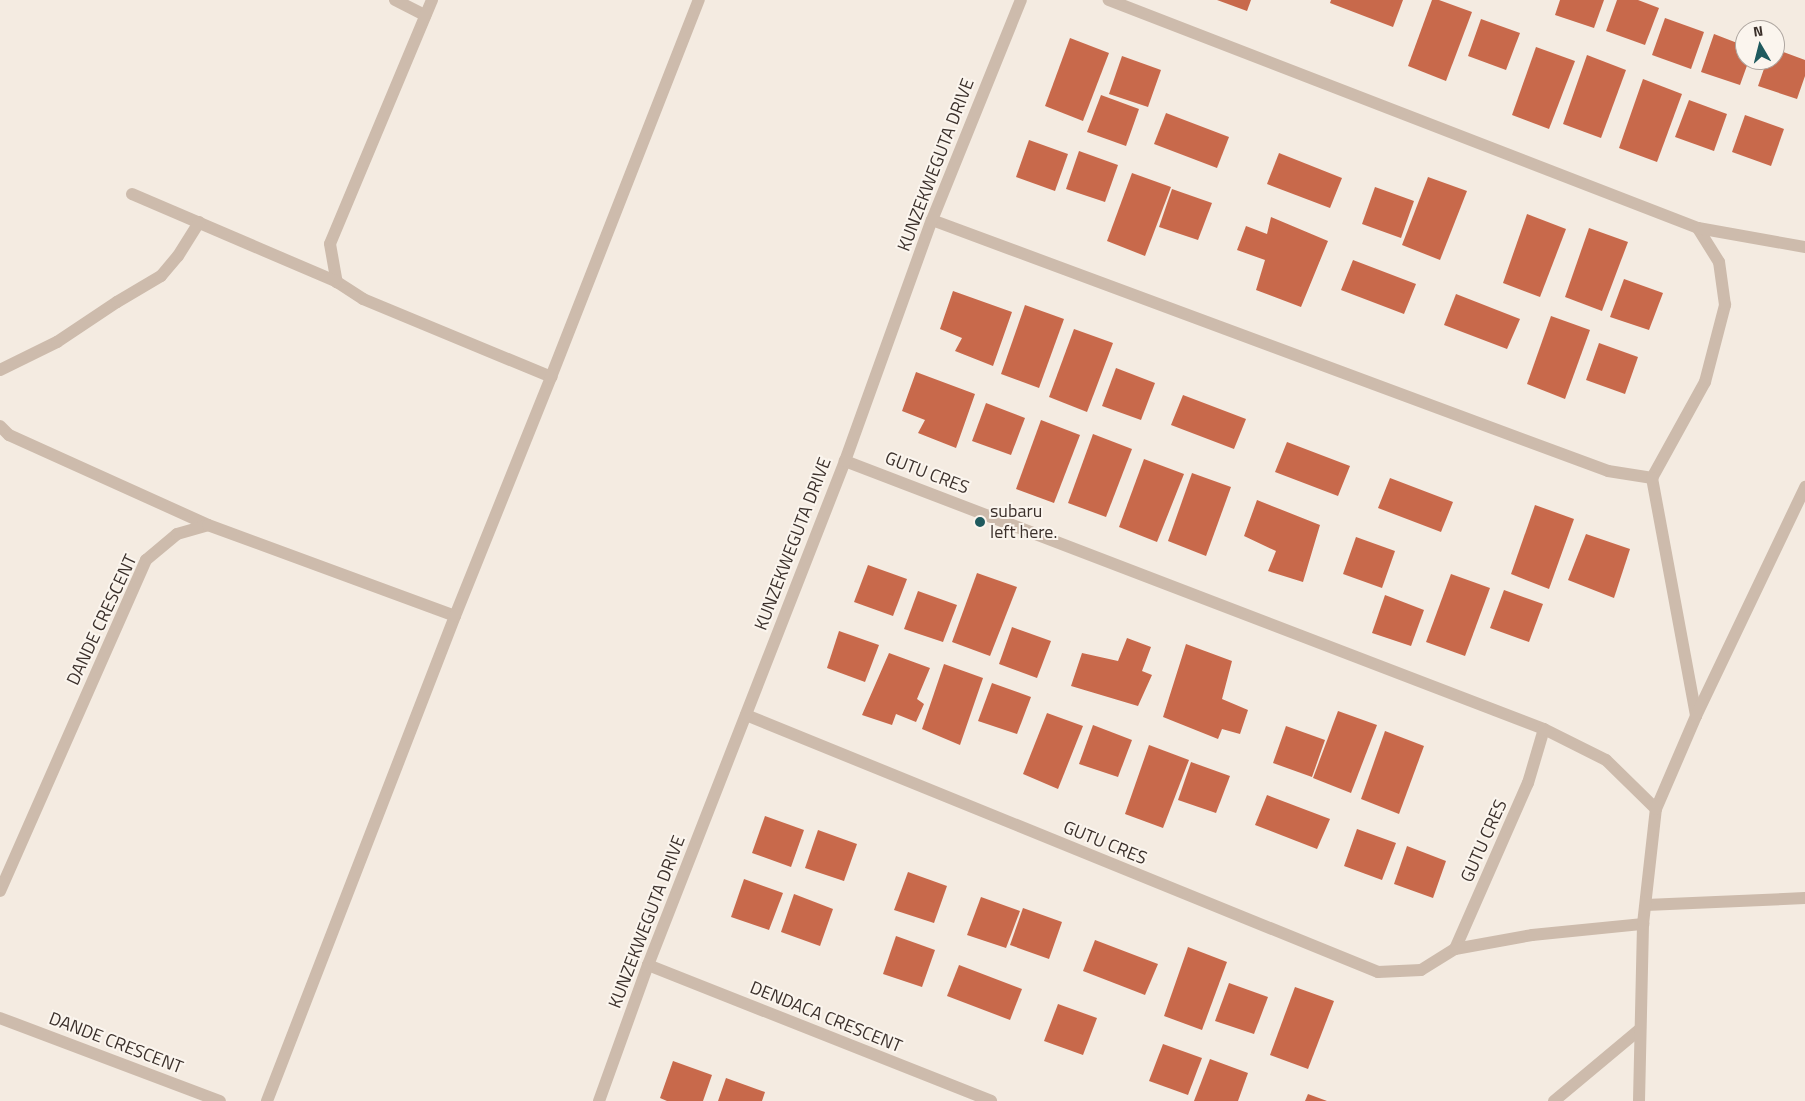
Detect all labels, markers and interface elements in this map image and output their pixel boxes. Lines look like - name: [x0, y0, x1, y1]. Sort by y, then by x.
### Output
- north arrow: [1735, 20, 1785, 70]
- text: N: [1752, 20, 1764, 42]
- street label: KUNZEKWEGUTA DRIVE: [893, 76, 979, 254]
- street label: GUTU CRES: [882, 447, 972, 499]
- street label: KUNZEKWEGUTA DRIVE: [750, 455, 836, 633]
- place label: subaru left here.: [990, 501, 1057, 544]
- marker: subaru left here.: [974, 516, 986, 528]
- street label: DANDE CRESCENT: [62, 551, 142, 689]
- street label: GUTU CRES: [1456, 796, 1512, 886]
- street label: GUTU CRES: [1060, 816, 1150, 870]
- street label: KUNZEKWEGUTA DRIVE: [604, 833, 690, 1011]
- street label: DENDACA CRESCENT: [747, 977, 905, 1057]
- street label: DANDE CRESCENT: [46, 1008, 186, 1078]

